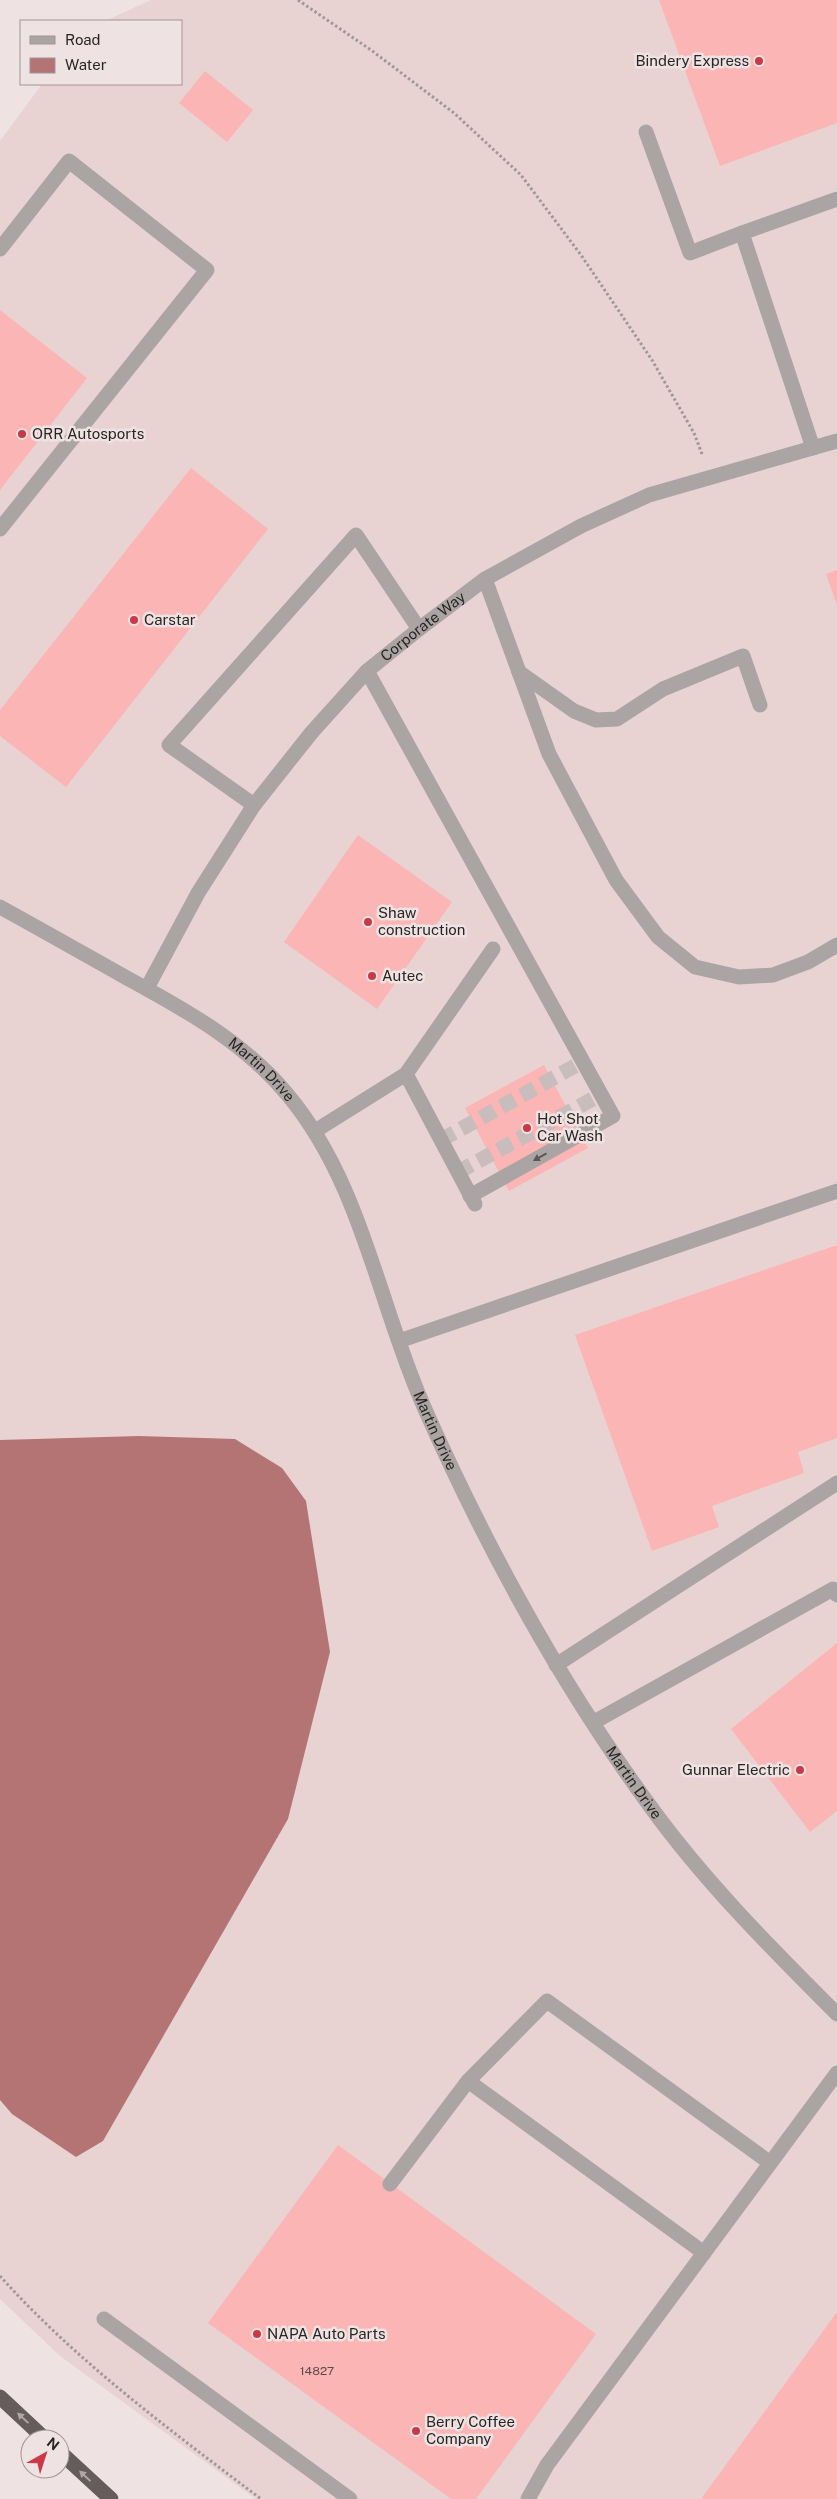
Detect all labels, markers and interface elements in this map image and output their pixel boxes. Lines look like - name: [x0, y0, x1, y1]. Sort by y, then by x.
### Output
- legend: [20, 20, 182, 85]
- text: Road: [65, 31, 101, 48]
- place label: Bindery Express: [635, 52, 749, 69]
- marker: Bindery Express: [753, 55, 765, 67]
- text: Water: [65, 56, 107, 73]
- place label: ORR Autosports: [32, 425, 144, 442]
- marker: ORR Autosports: [16, 428, 28, 440]
- street label: Corporate Way: [377, 588, 468, 665]
- place label: Carstar: [144, 611, 196, 628]
- marker: Carstar: [128, 614, 140, 626]
- place label: Shaw construction: [378, 904, 465, 938]
- marker: Shaw construction: [362, 916, 374, 928]
- place label: Autec: [382, 967, 424, 984]
- marker: Autec: [366, 970, 378, 982]
- street label: Martin Drive: [225, 1034, 299, 1105]
- place label: Hot Shot Car Wash: [537, 1110, 603, 1144]
- marker: Hot Shot Car Wash: [521, 1122, 533, 1134]
- one-way arrow: [532, 1153, 547, 1161]
- street label: Martin Drive: [410, 1388, 461, 1473]
- street label: Martin Drive: [603, 1743, 666, 1822]
- place label: Gunnar Electric: [682, 1761, 790, 1778]
- marker: Gunnar Electric: [794, 1764, 806, 1776]
- place label: NAPA Auto Parts: [267, 2325, 386, 2342]
- marker: NAPA Auto Parts: [251, 2328, 263, 2340]
- house number: 14827: [300, 2364, 334, 2378]
- one-way arrow: [17, 2412, 29, 2424]
- place label: Berry Coffee Company: [426, 2413, 515, 2447]
- marker: Berry Coffee Company: [410, 2425, 422, 2437]
- north arrow: [20, 2429, 70, 2479]
- text: N: [44, 2434, 62, 2454]
- one-way arrow: [80, 2470, 92, 2482]

